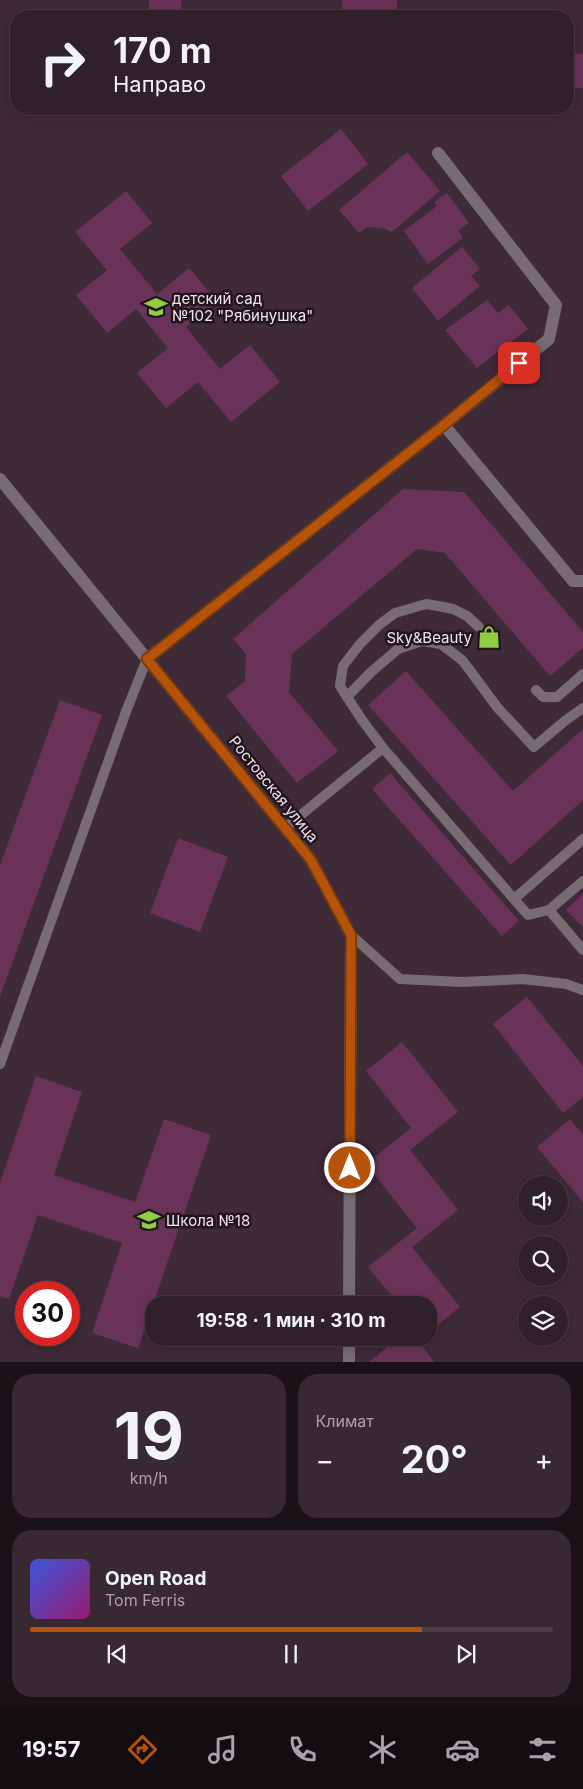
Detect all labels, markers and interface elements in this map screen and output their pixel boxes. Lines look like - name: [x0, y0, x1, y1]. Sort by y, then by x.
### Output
- text: 170 m: [113, 29, 212, 71]
- icon: right: [30, 30, 95, 95]
- text: Направо: [113, 71, 206, 97]
- place label: детский сад №102 "Рябинушка": [172, 289, 313, 325]
- school or university icon: детский сад №102 "Рябинушка": [143, 294, 169, 320]
- pin: [498, 342, 540, 384]
- icon: arrive: [505, 349, 533, 377]
- shop icon: Sky&Beauty: [476, 624, 502, 650]
- place label: Sky&Beauty: [386, 628, 473, 647]
- street label: Ростовская улица: [225, 732, 323, 846]
- position arrow: [323, 1141, 375, 1193]
- map controls: [518, 1176, 568, 1346]
- button: sound: [518, 1176, 568, 1226]
- school or university icon: Школа №18: [136, 1207, 162, 1233]
- place label: Школа №18: [166, 1211, 250, 1230]
- button: search: [518, 1236, 568, 1286]
- speed limit sign: 30: [15, 1281, 80, 1346]
- button: layers: [518, 1296, 568, 1346]
- text: 19:58 · 1 мин · 310 m: [197, 1309, 385, 1332]
- text: 19: [114, 1396, 184, 1475]
- text: Климат: [316, 1411, 374, 1431]
- text: 20°: [401, 1436, 468, 1482]
- text: −: [316, 1443, 334, 1477]
- text: +: [534, 1443, 553, 1477]
- text: km/h: [130, 1468, 168, 1488]
- text: Open Road: [105, 1567, 206, 1590]
- text: Tom Ferris: [105, 1590, 185, 1610]
- icon: previous: [103, 1640, 131, 1668]
- icon: pause: [277, 1640, 305, 1668]
- icon: next: [452, 1640, 480, 1668]
- icon: directions: [125, 1732, 160, 1767]
- icon: music: [205, 1732, 240, 1767]
- icon: phone: [285, 1732, 320, 1767]
- icon: climate: [365, 1732, 400, 1767]
- icon: car: [445, 1732, 480, 1767]
- icon: filters: [525, 1732, 560, 1767]
- text: 19:57: [23, 1736, 80, 1762]

